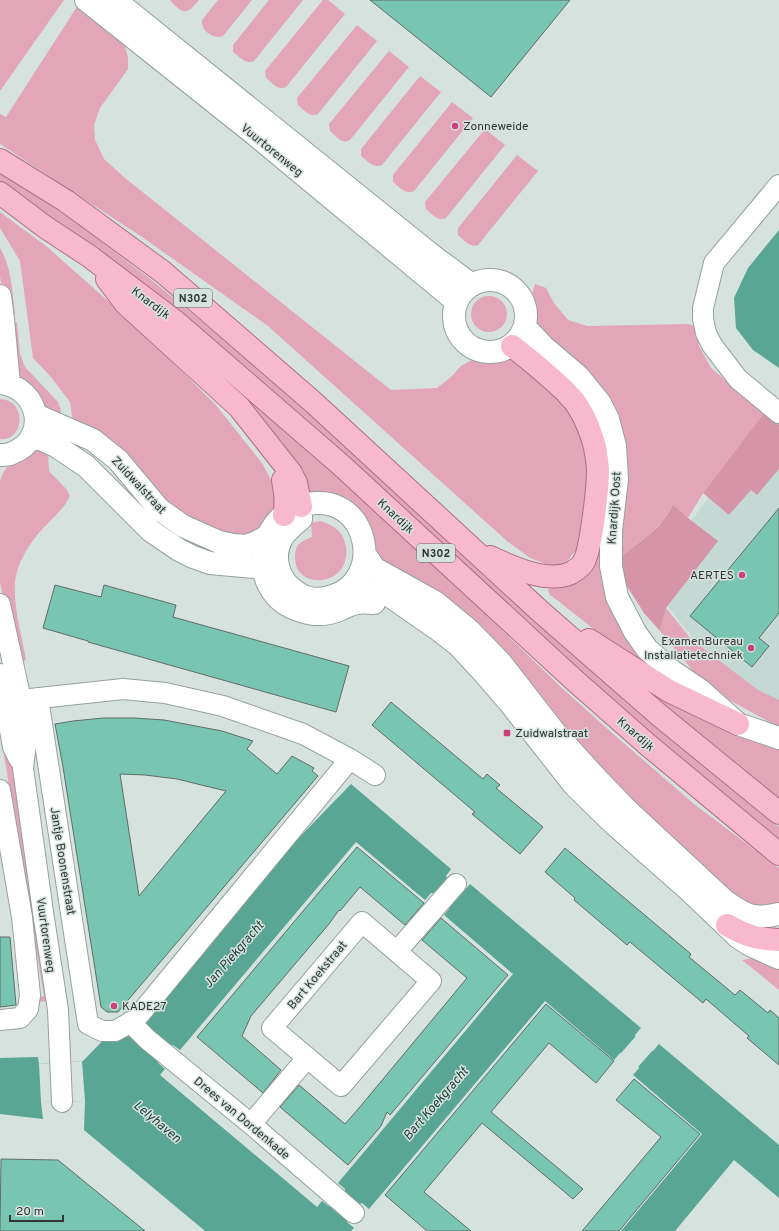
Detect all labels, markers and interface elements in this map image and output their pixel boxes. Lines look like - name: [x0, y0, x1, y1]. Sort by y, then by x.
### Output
- place label: Zonneweide: [463, 119, 529, 135]
- street label: Vuurtorenweg: [237, 121, 306, 181]
- marker: Zonneweide: [450, 121, 460, 131]
- street label: Knardijk: [128, 284, 173, 324]
- road number: N302: [174, 289, 212, 307]
- street label: Zuidwalstraat: [107, 453, 169, 518]
- street label: Knardijk Oost: [604, 471, 626, 545]
- street label: Knardijk: [373, 495, 417, 538]
- road number: N302: [417, 544, 455, 562]
- place label: AERTES: [690, 568, 734, 584]
- marker: AERTES: [737, 570, 747, 580]
- place label: ExamenBureau Installatietechniek: [644, 634, 743, 664]
- marker: ExamenBureau Installatietechniek: [746, 643, 756, 653]
- street label: Knardijk: [613, 714, 658, 756]
- place label: Zuidwalstraat: [515, 726, 588, 742]
- marker: Zuidwalstraat: [502, 728, 512, 738]
- street label: Jantje Boonenstraat: [46, 806, 78, 916]
- street label: Vuurtorenweg: [32, 896, 58, 974]
- water label: Jan Piekgracht: [201, 917, 269, 992]
- street label: Bart Koekstraat: [284, 938, 351, 1013]
- place label: KADE27: [122, 999, 167, 1015]
- marker: KADE27: [109, 1001, 119, 1011]
- water label: Bart Koekgracht: [400, 1063, 474, 1144]
- street label: Drees van Dordenkade: [190, 1074, 293, 1164]
- water label: Lelyhaven: [130, 1098, 184, 1147]
- scale bar: [10, 1197, 63, 1223]
- text: 20 m: [16, 1204, 44, 1220]

